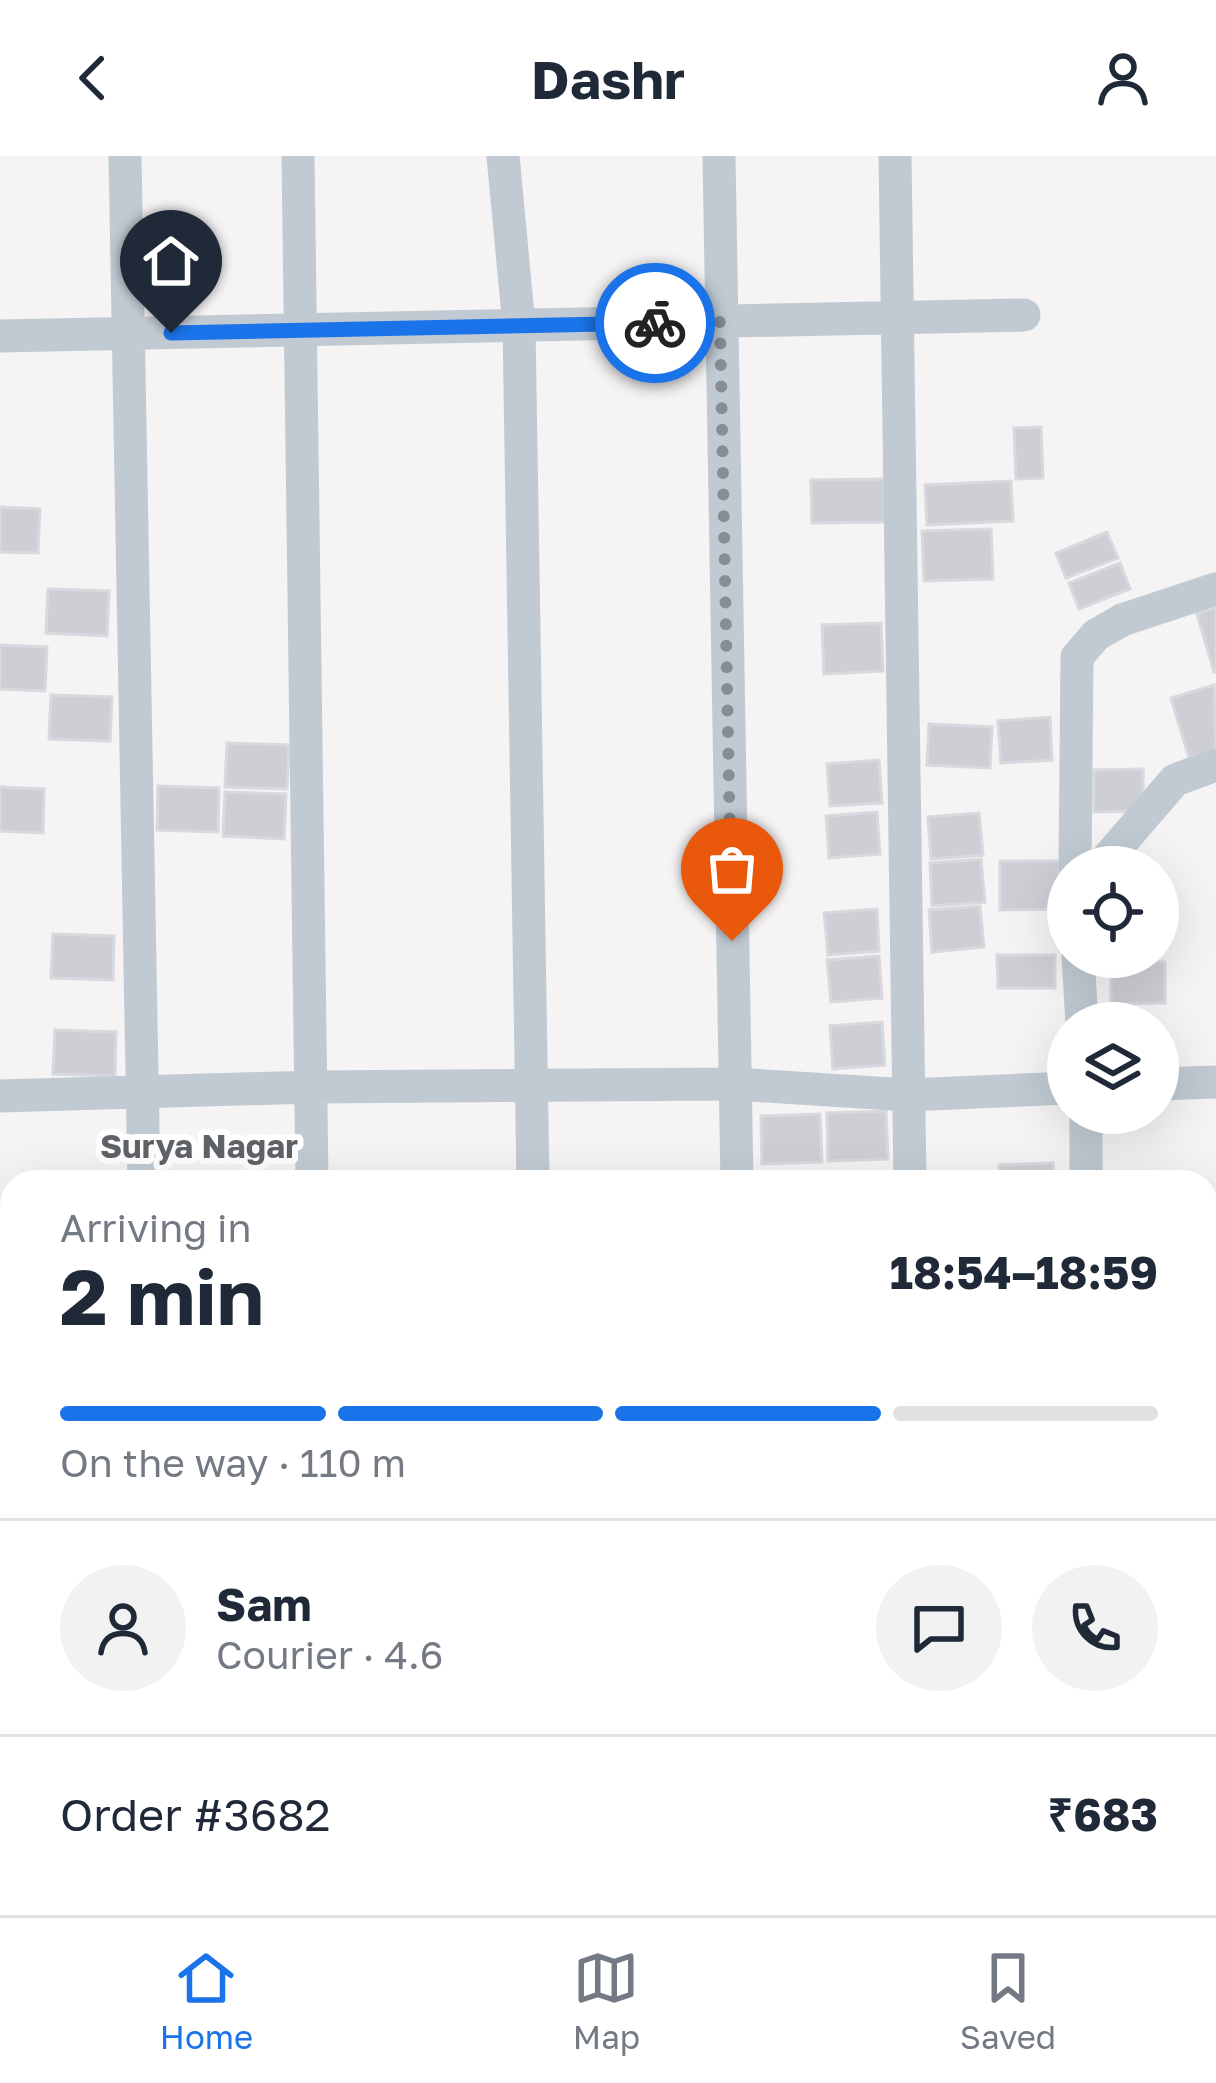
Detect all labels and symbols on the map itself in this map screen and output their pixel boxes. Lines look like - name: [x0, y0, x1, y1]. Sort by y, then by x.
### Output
- pin: [120, 210, 222, 333]
- courier: [595, 263, 715, 383]
- pin: [681, 818, 783, 941]
- district label: Surya Nagar: [100, 1126, 298, 1165]

